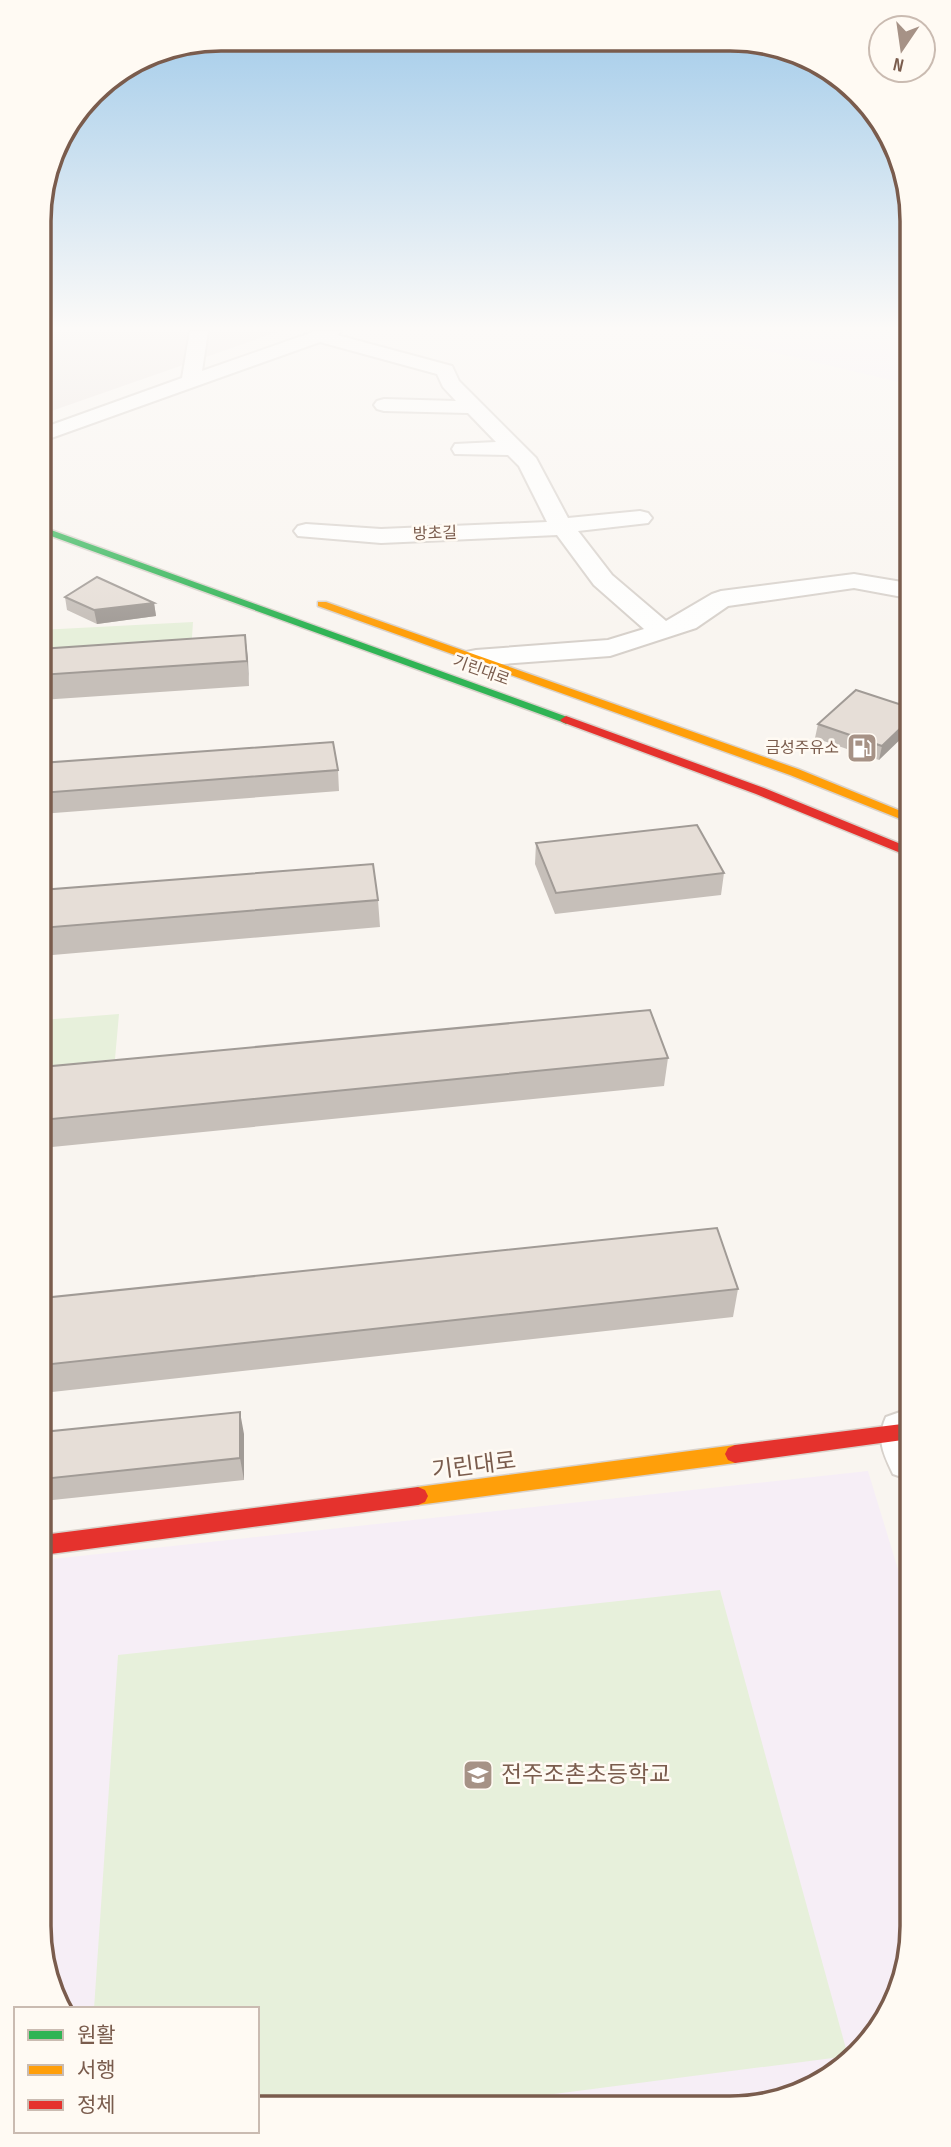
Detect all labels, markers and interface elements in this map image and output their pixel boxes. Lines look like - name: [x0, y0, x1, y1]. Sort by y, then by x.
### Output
- north arrow: [867, 14, 937, 84]
- text: N: [891, 52, 906, 76]
- street label: 방초길: [413, 524, 457, 544]
- street label: 기린대로: [450, 652, 512, 690]
- fuel station icon: 금성주유소: [845, 731, 879, 765]
- place label: 금성주유소: [765, 739, 839, 758]
- street label: 기린대로: [430, 1447, 518, 1485]
- school or university icon: 전주조촌초등학교: [461, 1758, 495, 1792]
- place label: 전주조촌초등학교: [501, 1761, 670, 1789]
- legend: [14, 2007, 259, 2133]
- text: 원활: [77, 2023, 116, 2048]
- text: 서행: [77, 2058, 116, 2083]
- text: 정체: [77, 2093, 116, 2118]

